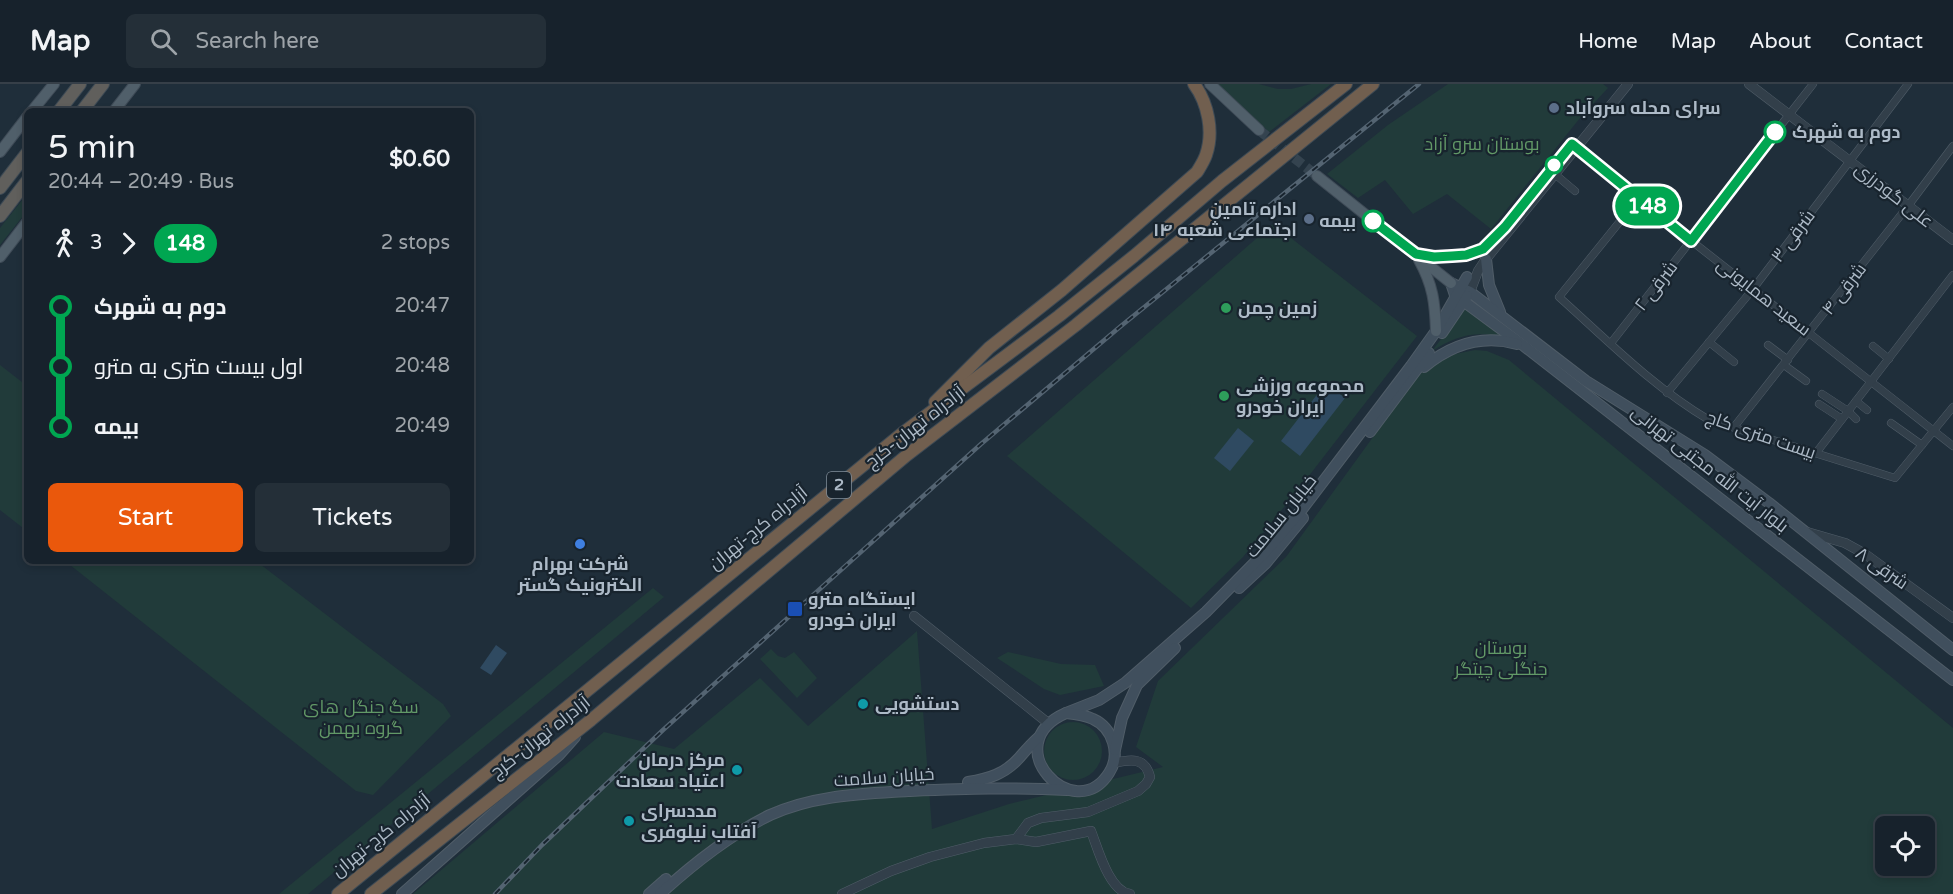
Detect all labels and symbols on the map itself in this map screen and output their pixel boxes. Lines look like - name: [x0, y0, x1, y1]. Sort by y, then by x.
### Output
- place label: سرای محله سروآباد: [1566, 97, 1721, 119]
- marker: سرای محله سروآباد: [1547, 101, 1561, 115]
- marker: دوم به شهرک: [1764, 121, 1786, 143]
- place label: دوم به شهرک: [1792, 121, 1900, 144]
- park label: بوستان سرو آزاد: [1425, 133, 1539, 155]
- unlabelled marker: [1545, 156, 1563, 174]
- street label: علی گودرزی: [1850, 158, 1938, 232]
- line badge: 148: [1612, 186, 1682, 226]
- place label: اداره تامین اجتماعی شعبه ۱۴: [1153, 198, 1297, 241]
- street label: ۳ شرقی: [1766, 205, 1820, 267]
- place label: بیمه: [1319, 210, 1356, 232]
- marker: بیمه: [1362, 210, 1384, 232]
- marker: اداره تامین اجتماعی شعبه ۱۴: [1302, 212, 1316, 226]
- street label: سعید همایونی: [1712, 253, 1816, 341]
- street label: ۲ شرقی: [1630, 257, 1682, 315]
- street label: ۴ شرقی: [1817, 259, 1871, 319]
- place label: زمین چمن: [1238, 297, 1317, 320]
- marker: زمین چمن: [1219, 301, 1233, 315]
- place label: مجموعه ورزشی ایران خودرو: [1236, 375, 1364, 418]
- street label: آزادراه تهران-کرج: [860, 381, 970, 474]
- marker: مجموعه ورزشی ایران خودرو: [1217, 389, 1231, 403]
- street label: بلوار آیت الله مجتبی تهرانی: [1627, 400, 1794, 537]
- street label: بیست متری کاج: [1703, 406, 1819, 465]
- street label: خیابان سلامت: [1241, 470, 1321, 562]
- road number: 2: [827, 472, 851, 498]
- street label: آزادراه کرج-تهران: [704, 481, 813, 575]
- marker: شرکت بهرام الکترونیک گستر: [573, 537, 587, 551]
- street label: ۸ شرقی: [1851, 542, 1913, 594]
- place label: شرکت بهرام الکترونیک گستر: [517, 553, 642, 596]
- place label: ایستگاه مترو ایران خودرو: [808, 588, 916, 631]
- marker: ایستگاه مترو ایران خودرو: [786, 600, 804, 618]
- park label: بوستان جنگلی چیتگر: [1454, 637, 1547, 681]
- street label: آزادراه تهران-کرج: [485, 691, 595, 784]
- place label: دستشویی: [875, 693, 959, 715]
- park label: سگ جنگل های گروه بهمن: [303, 696, 419, 739]
- marker: دستشویی: [856, 697, 870, 711]
- place label: مرکز درمان اعتیاد سعادت: [616, 749, 725, 792]
- marker: مرکز درمان اعتیاد سعادت: [730, 763, 744, 777]
- street label: خیابان سلامت: [833, 763, 935, 791]
- street label: آزادراه کرج-تهران: [327, 788, 436, 882]
- place label: مددسرای آفتاب نیلوفری: [641, 800, 757, 843]
- marker: مددسرای آفتاب نیلوفری: [622, 814, 636, 828]

